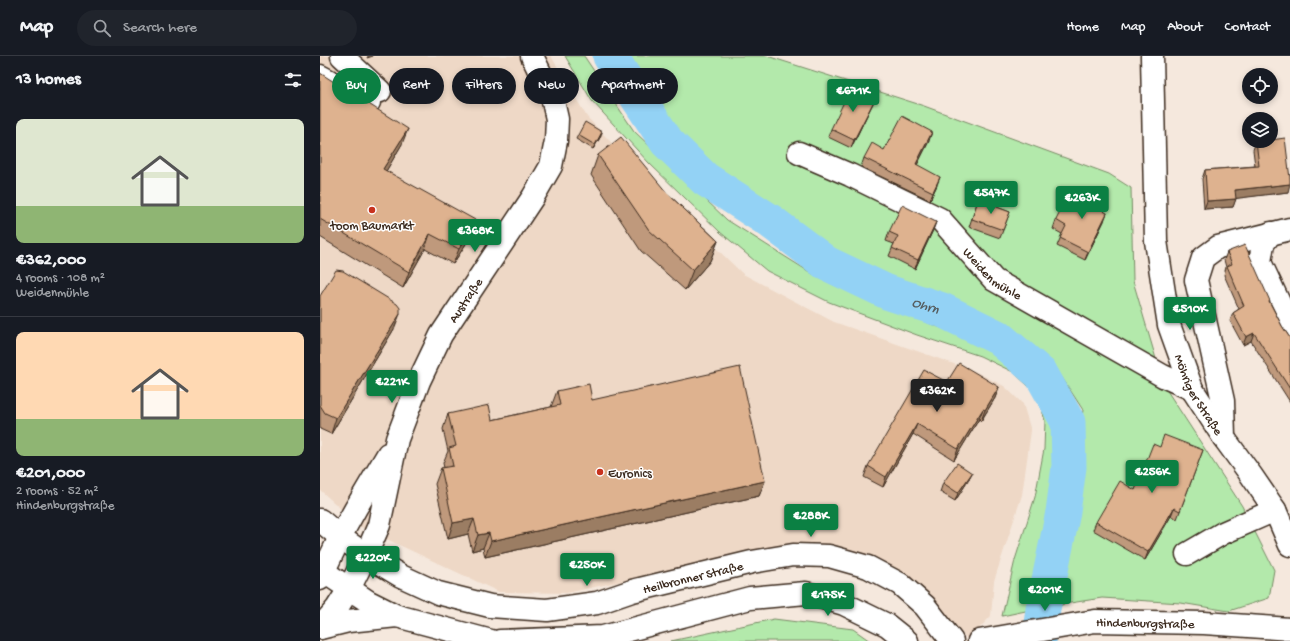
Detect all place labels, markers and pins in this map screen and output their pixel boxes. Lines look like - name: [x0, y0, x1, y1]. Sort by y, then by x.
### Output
- pin: €671K: [825, 79, 881, 113]
- pin: €547K: [963, 181, 1019, 215]
- pin: €263K: [1054, 186, 1110, 220]
- marker: toom Baumarkt: [367, 205, 377, 215]
- place label: toom Baumarkt: [329, 219, 415, 234]
- pin: €368K: [447, 219, 503, 253]
- pin: €510K: [1162, 297, 1218, 331]
- pin: €221K: [364, 370, 420, 404]
- pin: €362K: [909, 379, 965, 413]
- pin: €256K: [1124, 460, 1180, 494]
- marker: Euronics: [595, 467, 605, 477]
- place label: Euronics: [608, 467, 653, 482]
- pin: €288K: [783, 504, 839, 538]
- pin: €220K: [345, 546, 401, 580]
- pin: €250K: [559, 553, 615, 587]
- pin: €201K: [1017, 578, 1073, 612]
- pin: €175K: [800, 583, 856, 617]

